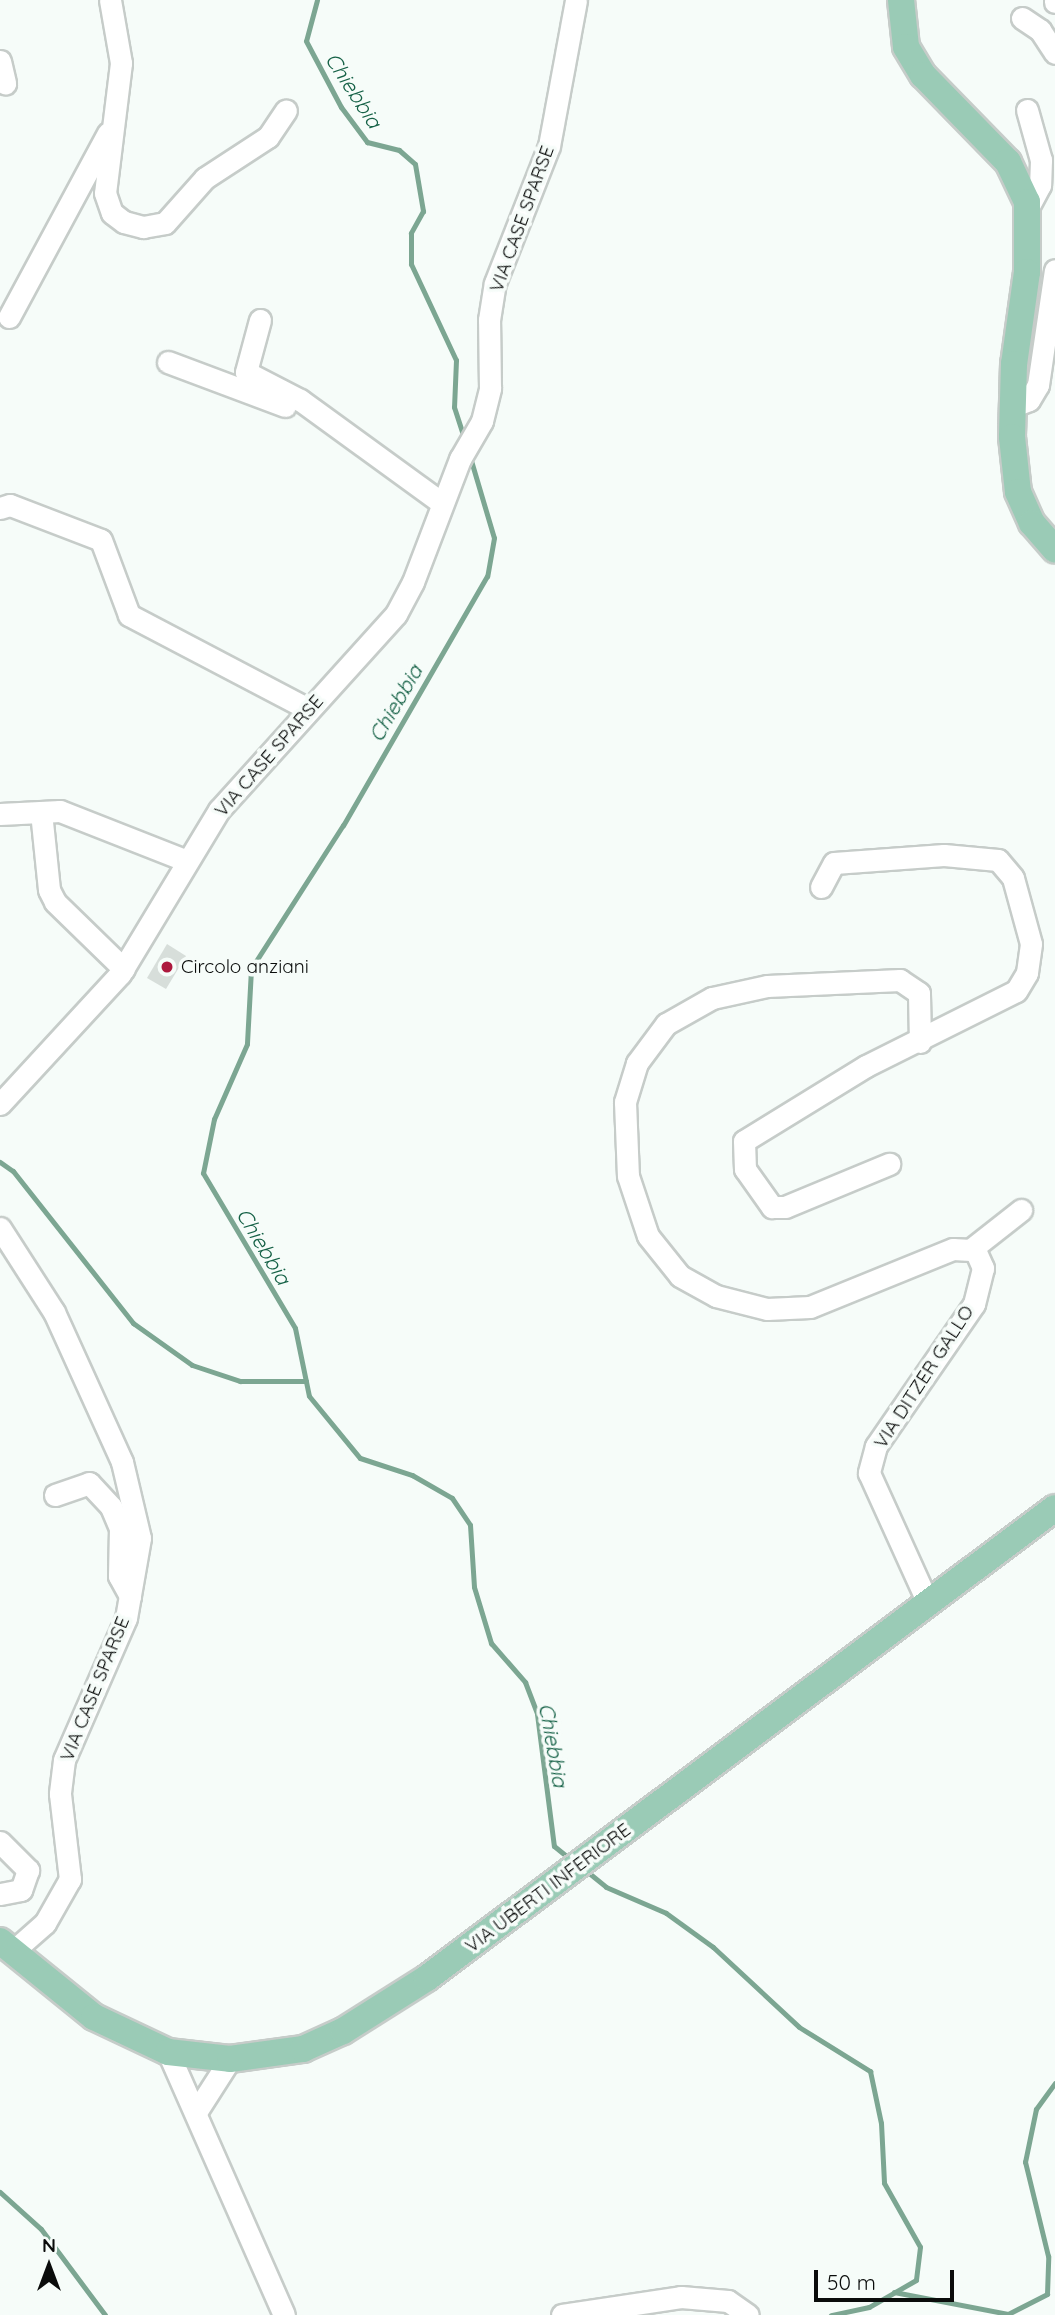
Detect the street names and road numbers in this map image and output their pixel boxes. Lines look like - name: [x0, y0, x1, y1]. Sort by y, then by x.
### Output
- street label: VIA CASE SPARSE: [485, 143, 559, 295]
- street label: VIA CASE SPARSE: [210, 690, 328, 822]
- street label: VIA DITZER GALLO: [869, 1301, 979, 1453]
- street label: VIA CASE SPARSE: [56, 1613, 134, 1765]
- street label: VIA UBERTI INFERIORE: [461, 1818, 635, 1958]

